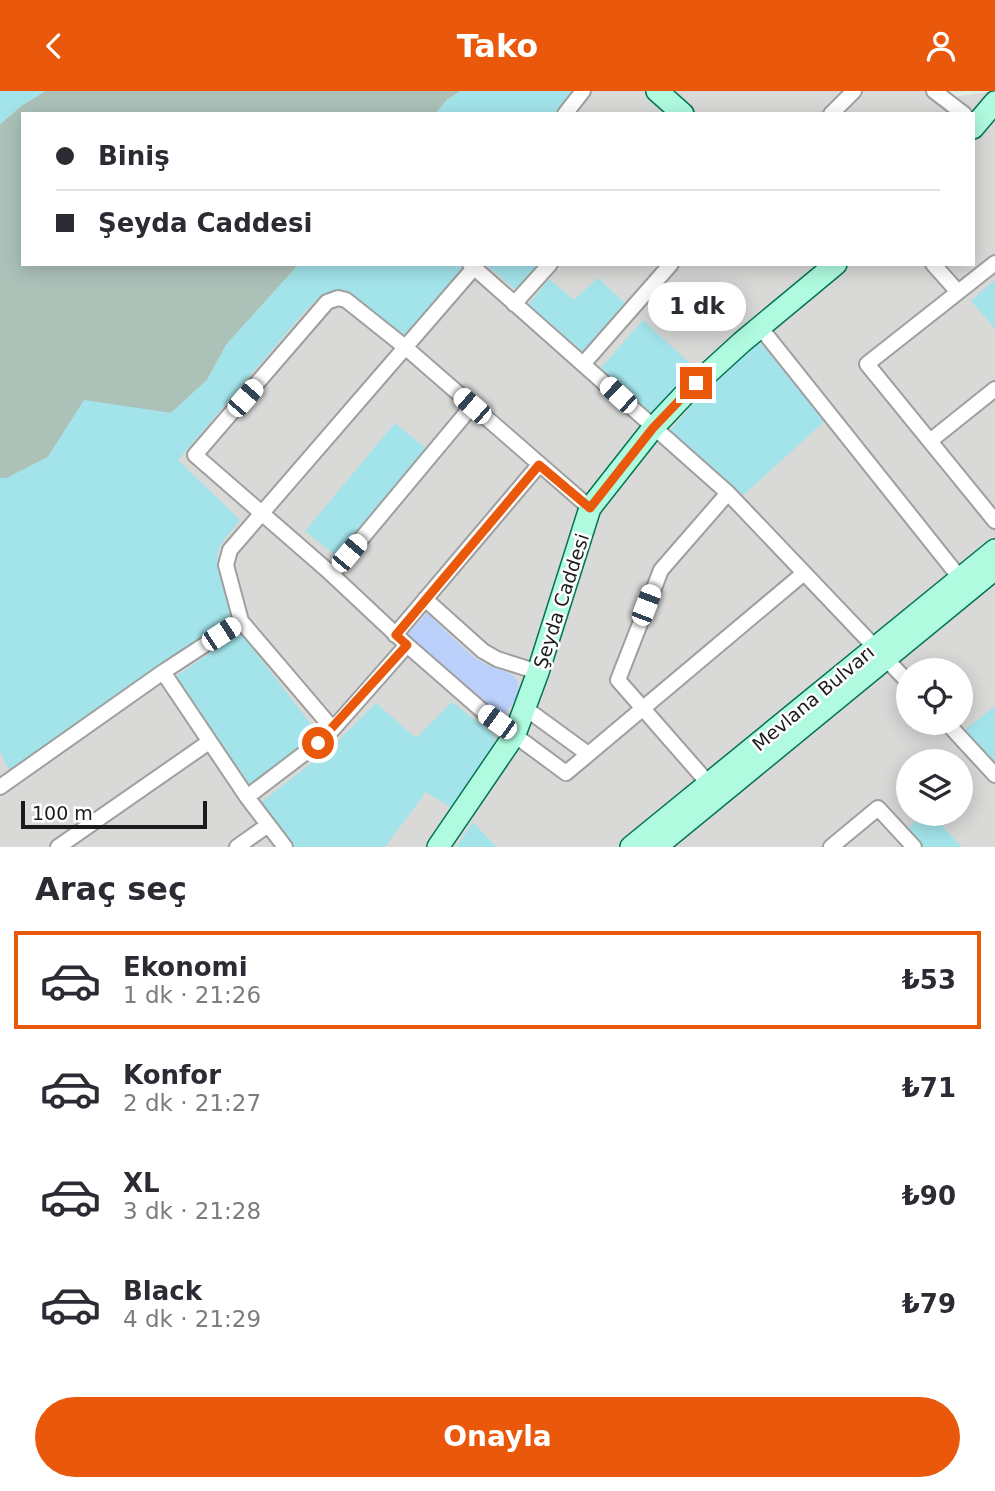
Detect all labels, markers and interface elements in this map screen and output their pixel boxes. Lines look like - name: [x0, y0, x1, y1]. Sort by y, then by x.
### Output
- icon: back: [35, 27, 73, 65]
- text: Tako: [457, 27, 538, 65]
- icon: person: [922, 27, 960, 65]
- text: Biniş: [98, 141, 170, 171]
- text: Şeyda Caddesi: [98, 208, 312, 238]
- callout: 1 dk: [647, 281, 745, 331]
- text: 1 dk: [669, 293, 725, 319]
- route end: [680, 367, 712, 399]
- car: [596, 373, 641, 417]
- car: [224, 375, 267, 421]
- car: [450, 384, 495, 428]
- car: [328, 530, 371, 576]
- street label: Şeyda Caddesi: [529, 531, 593, 671]
- car: [629, 582, 664, 628]
- car: [198, 614, 245, 654]
- street label: Mevlana Bulvarı: [748, 641, 878, 755]
- map controls: [896, 658, 973, 826]
- button: locate: [896, 658, 973, 735]
- car: [474, 701, 521, 743]
- route start: [302, 727, 334, 759]
- button: layers: [896, 749, 973, 826]
- scale bar: [21, 798, 206, 830]
- text: 100 m: [32, 802, 93, 824]
- text: Araç seç: [35, 870, 187, 908]
- icon: car: [39, 949, 102, 1012]
- text: Ekonomi: [123, 952, 248, 982]
- text: ₺53: [902, 965, 956, 995]
- text: 1 dk · 21:26: [123, 982, 261, 1008]
- icon: car: [39, 1057, 102, 1120]
- text: Konfor: [123, 1060, 221, 1090]
- text: ₺71: [902, 1073, 956, 1103]
- text: 2 dk · 21:27: [123, 1090, 261, 1116]
- icon: car: [39, 1165, 102, 1228]
- text: XL: [123, 1168, 160, 1198]
- text: ₺90: [902, 1181, 956, 1211]
- text: 3 dk · 21:28: [123, 1198, 261, 1224]
- icon: car: [39, 1273, 102, 1336]
- text: Black: [123, 1276, 202, 1306]
- text: ₺79: [902, 1289, 956, 1319]
- text: 4 dk · 21:29: [123, 1306, 261, 1332]
- button: Onayla: [35, 1397, 960, 1477]

